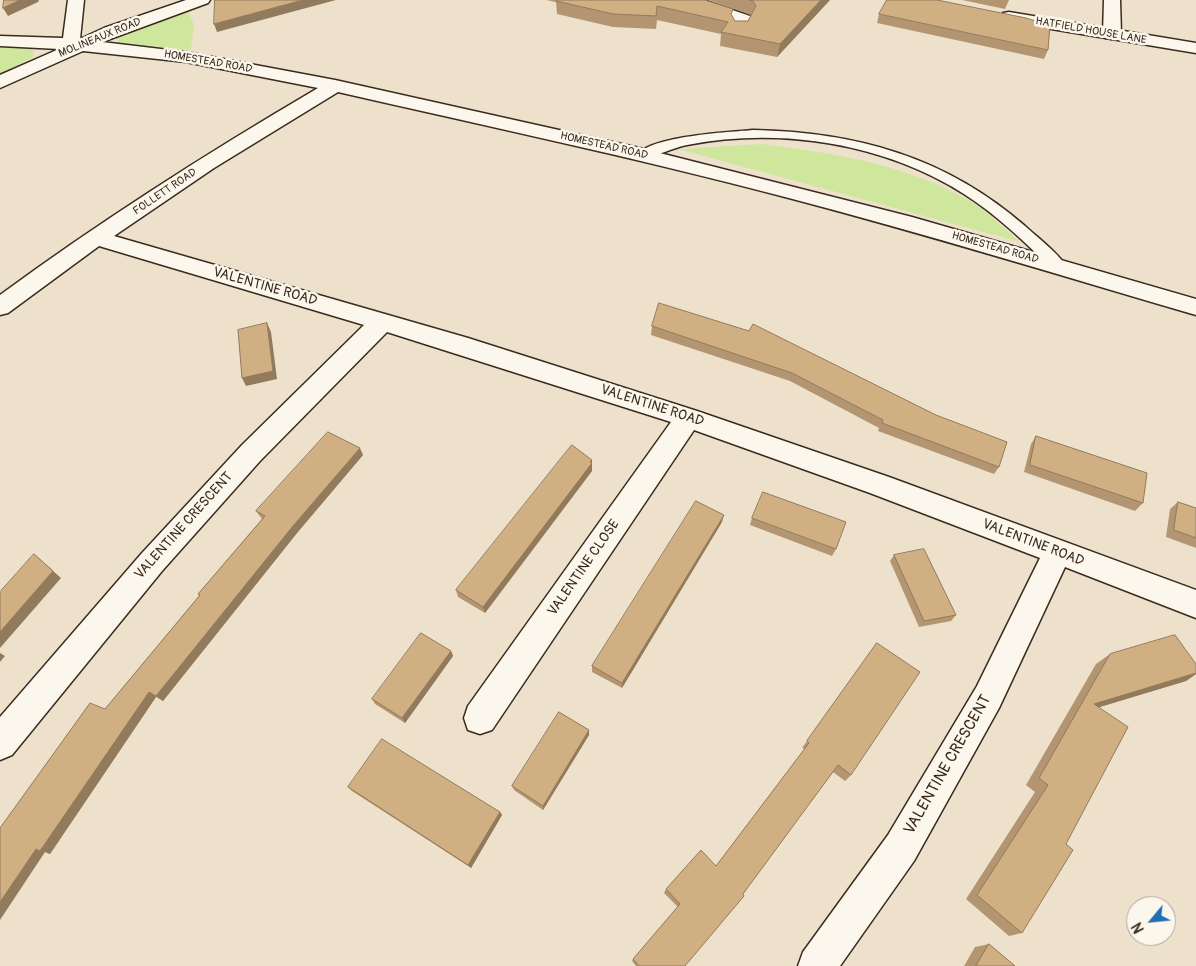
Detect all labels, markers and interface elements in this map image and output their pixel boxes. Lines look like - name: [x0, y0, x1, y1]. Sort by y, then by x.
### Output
- street label: MOLINEAUX ROAD: [57, 15, 143, 61]
- street label: HATFIELD HOUSE LANE: [1034, 15, 1148, 47]
- street label: HOMESTEAD ROAD: [163, 48, 253, 76]
- street label: HOMESTEAD ROAD: [559, 129, 649, 163]
- street label: FOLLETT ROAD: [131, 166, 199, 218]
- street label: HOMESTEAD ROAD: [950, 229, 1040, 267]
- street label: VALENTINE ROAD: [211, 264, 319, 310]
- street label: VALENTINE ROAD: [598, 381, 706, 431]
- street label: VALENTINE CRESCENT: [131, 469, 237, 583]
- street label: VALENTINE ROAD: [980, 516, 1086, 570]
- street label: VALENTINE CLOSE: [545, 517, 623, 619]
- street label: VALENTINE CRESCENT: [900, 692, 996, 838]
- north arrow: [1126, 896, 1176, 946]
- text: N: [1128, 920, 1148, 936]

